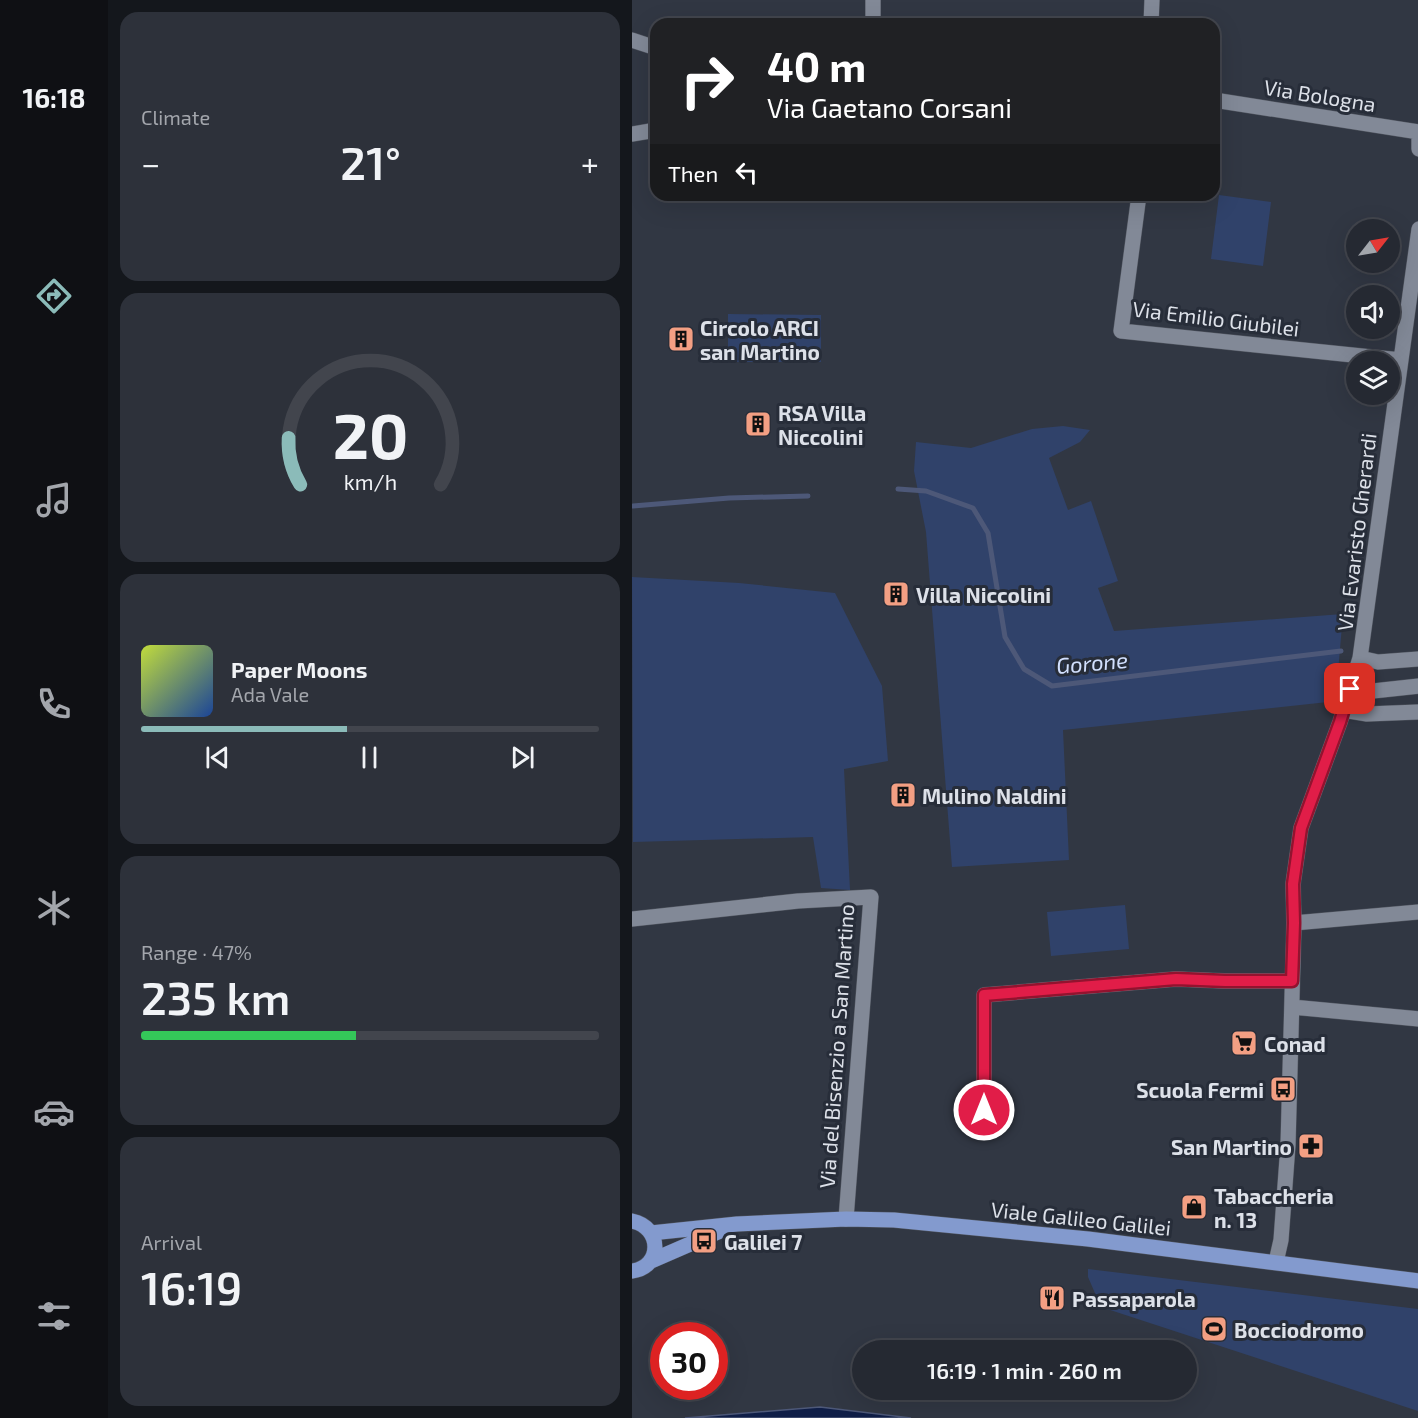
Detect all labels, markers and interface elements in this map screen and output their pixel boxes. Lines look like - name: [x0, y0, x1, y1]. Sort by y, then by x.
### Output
- text: 40 m: [767, 40, 866, 90]
- icon: right: [668, 42, 746, 120]
- street label: Via Bologna: [1262, 74, 1378, 116]
- text: 16:18: [22, 81, 86, 113]
- text: Via Gaetano Corsani: [767, 91, 1012, 123]
- text: Climate: [141, 105, 210, 129]
- text: 21°: [340, 135, 401, 189]
- text: −: [141, 143, 160, 183]
- text: +: [581, 143, 599, 183]
- icon: left: [730, 156, 763, 189]
- text: Then: [668, 160, 718, 186]
- north arrow: [1346, 219, 1400, 273]
- map controls: [1346, 219, 1400, 405]
- icon: directions: [33, 275, 75, 317]
- button: sound: [1346, 285, 1400, 339]
- street label: Via Emilio Giubilei: [1131, 295, 1301, 341]
- place label: Circolo ARCI san Martino: [700, 315, 820, 364]
- building icon: Circolo ARCI san Martino: [666, 324, 696, 354]
- button: layers: [1346, 351, 1400, 405]
- text: 20: [332, 397, 408, 472]
- place label: RSA Villa Niccolini: [778, 400, 866, 449]
- building icon: RSA Villa Niccolini: [743, 409, 773, 439]
- street label: Via Evaristo Gherardi: [1331, 431, 1381, 633]
- text: km/h: [343, 469, 397, 494]
- icon: music: [33, 479, 75, 521]
- building icon: Villa Niccolini: [881, 579, 911, 609]
- place label: Villa Niccolini: [916, 582, 1051, 607]
- water label: Gorone: [1055, 646, 1129, 678]
- text: Paper Moons: [231, 656, 367, 682]
- pin: [1324, 663, 1375, 714]
- icon: arrive: [1333, 672, 1366, 705]
- text: Ada Vale: [231, 682, 309, 706]
- icon: phone: [33, 683, 75, 725]
- icon: previous: [201, 741, 234, 774]
- icon: pause: [353, 741, 386, 774]
- icon: next: [506, 741, 539, 774]
- building icon: Mulino Naldini: [888, 780, 918, 810]
- place label: Mulino Naldini: [922, 783, 1067, 808]
- icon: climate: [33, 887, 75, 929]
- street label: Via del Bisenzio a San Martino: [814, 903, 858, 1189]
- text: Range · 47%: [141, 940, 252, 964]
- text: 235 km: [141, 970, 290, 1024]
- supermarket icon: Conad: [1229, 1028, 1259, 1058]
- place label: Conad: [1264, 1031, 1326, 1056]
- bus stop icon: Scuola Fermi: [1268, 1074, 1298, 1104]
- place label: Scuola Fermi: [1136, 1077, 1264, 1102]
- position arrow: [952, 1078, 1016, 1142]
- icon: car: [33, 1091, 75, 1133]
- pharmacy icon: San Martino: [1296, 1131, 1326, 1161]
- place label: San Martino: [1171, 1134, 1292, 1159]
- place label: Tabaccheria n. 13: [1214, 1183, 1334, 1232]
- shop icon: Tabaccheria n. 13: [1179, 1192, 1209, 1222]
- street label: Viale Galileo Galilei: [990, 1196, 1172, 1240]
- bus stop icon: Galilei 7: [689, 1226, 719, 1256]
- place label: Galilei 7: [724, 1229, 802, 1254]
- text: Arrival: [141, 1230, 202, 1254]
- text: 16:19: [141, 1260, 242, 1314]
- restaurant icon: Passaparola: [1037, 1283, 1067, 1313]
- place label: Passaparola: [1072, 1286, 1196, 1311]
- icon: filters: [33, 1295, 75, 1337]
- sports icon: Bocciodromo: [1199, 1314, 1229, 1344]
- place label: Bocciodromo: [1234, 1317, 1364, 1342]
- speed limit sign: 30: [650, 1322, 728, 1400]
- text: 16:19 · 1 min · 260 m: [927, 1357, 1122, 1383]

